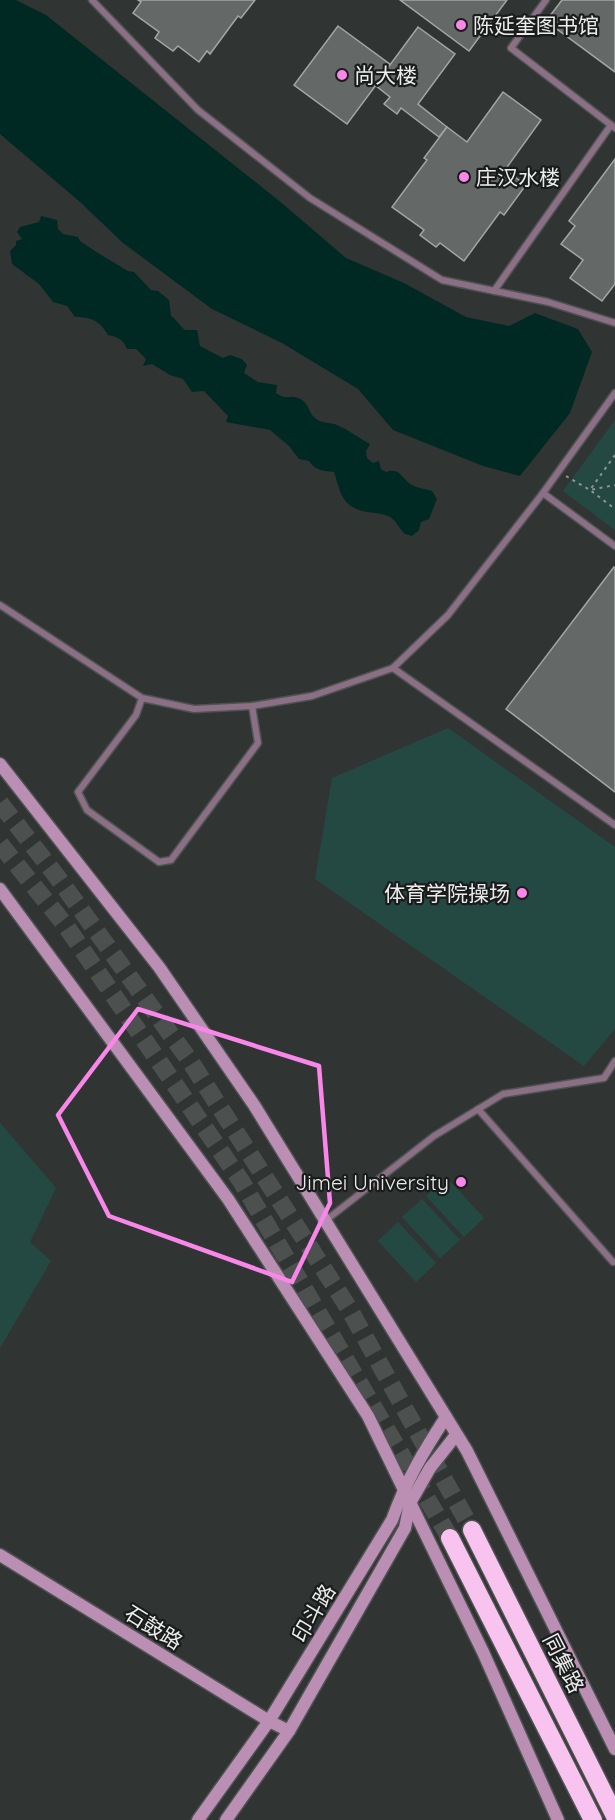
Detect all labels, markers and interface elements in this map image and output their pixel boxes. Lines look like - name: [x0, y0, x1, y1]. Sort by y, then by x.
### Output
- place label: 陈延奎图书馆: [473, 12, 599, 38]
- marker: 陈延奎图书馆: [454, 18, 468, 32]
- place label: 尚大楼: [354, 62, 417, 88]
- marker: 尚大楼: [335, 68, 349, 82]
- place label: 庄汉水楼: [476, 164, 560, 190]
- marker: 庄汉水楼: [457, 170, 471, 184]
- place label: 体育学院操场: [384, 880, 510, 906]
- marker: 体育学院操场: [515, 886, 529, 900]
- place label: Jimei University: [295, 1169, 449, 1195]
- marker: Jimei University: [454, 1175, 468, 1189]
- street label: 印斗路: [286, 1579, 340, 1647]
- street label: 石鼓路: [120, 1599, 188, 1655]
- street label: 同集路: [538, 1629, 590, 1697]

